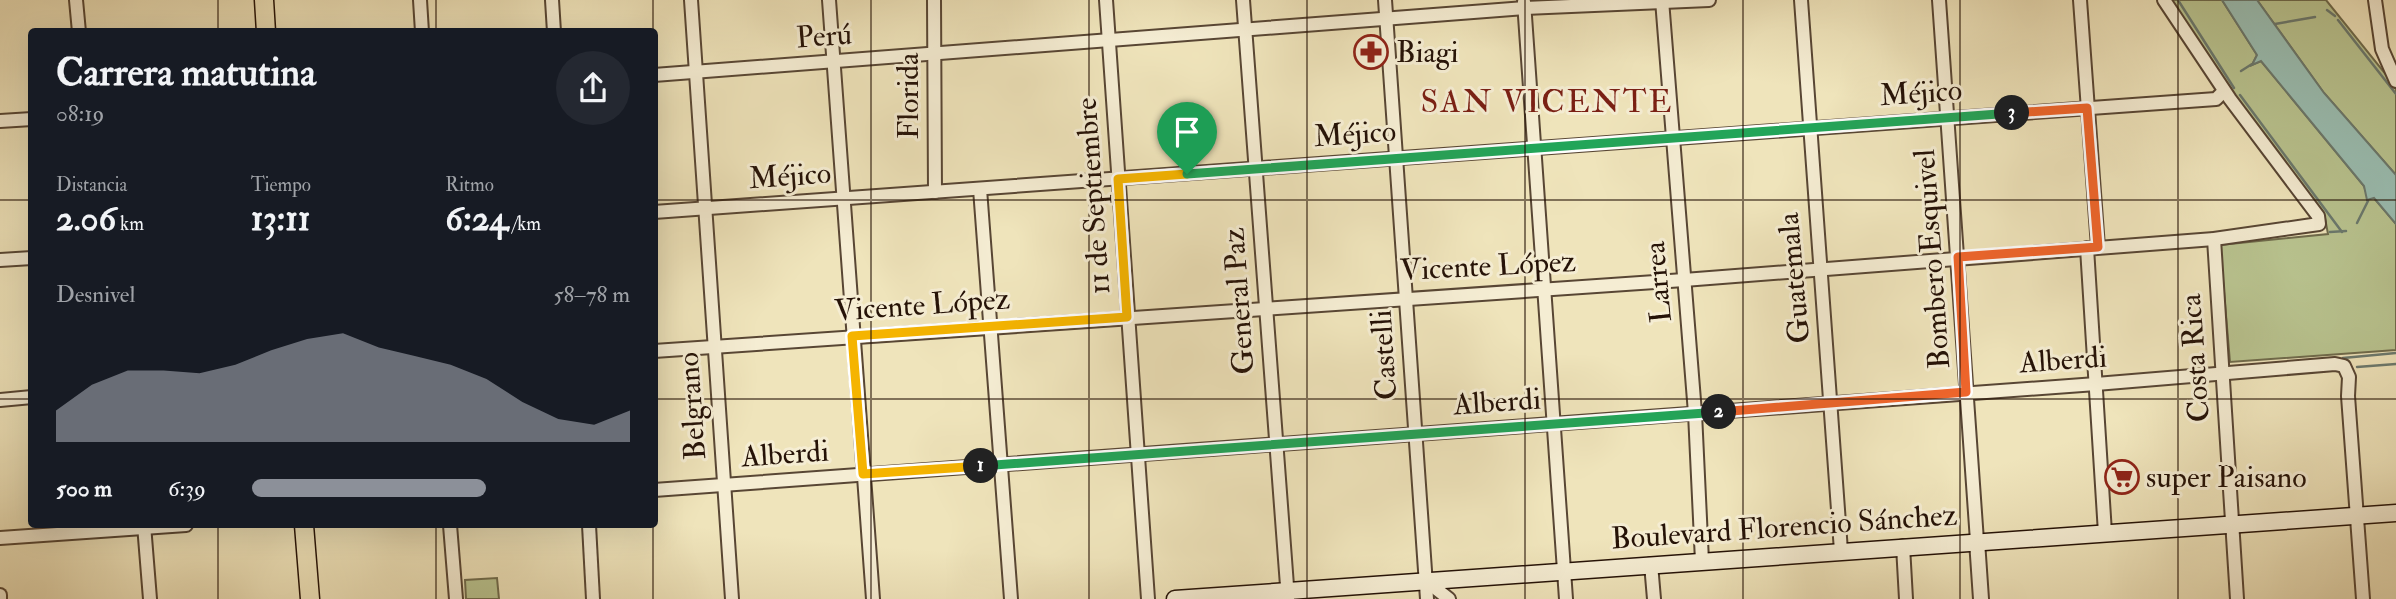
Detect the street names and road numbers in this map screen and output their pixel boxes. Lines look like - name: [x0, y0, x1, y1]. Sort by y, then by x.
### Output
- street label: Perú: [795, 16, 853, 56]
- street label: Florida: [890, 52, 927, 139]
- street label: Méjico: [1879, 72, 1963, 114]
- street label: 11 de Septiembre: [1068, 96, 1118, 296]
- street label: Méjico: [1313, 113, 1397, 155]
- street label: Bombero Esquivel: [1906, 148, 1958, 370]
- street label: Méjico: [748, 155, 832, 197]
- street label: Guatemala: [1770, 210, 1818, 345]
- street label: General Paz: [1215, 226, 1263, 376]
- street label: Larrea: [1636, 239, 1680, 324]
- street label: Vicente López: [1399, 243, 1577, 289]
- street label: Vicente López: [833, 280, 1011, 330]
- street label: Costa Rica: [2172, 292, 2218, 424]
- street label: Castelli: [1362, 309, 1406, 401]
- street label: Alberdi: [2017, 338, 2108, 382]
- street label: Belgrano: [670, 351, 714, 461]
- street label: Alberdi: [1451, 380, 1542, 424]
- street label: Alberdi: [739, 432, 830, 476]
- street label: Boulevard Florencio Sánchez: [1610, 496, 1958, 558]

